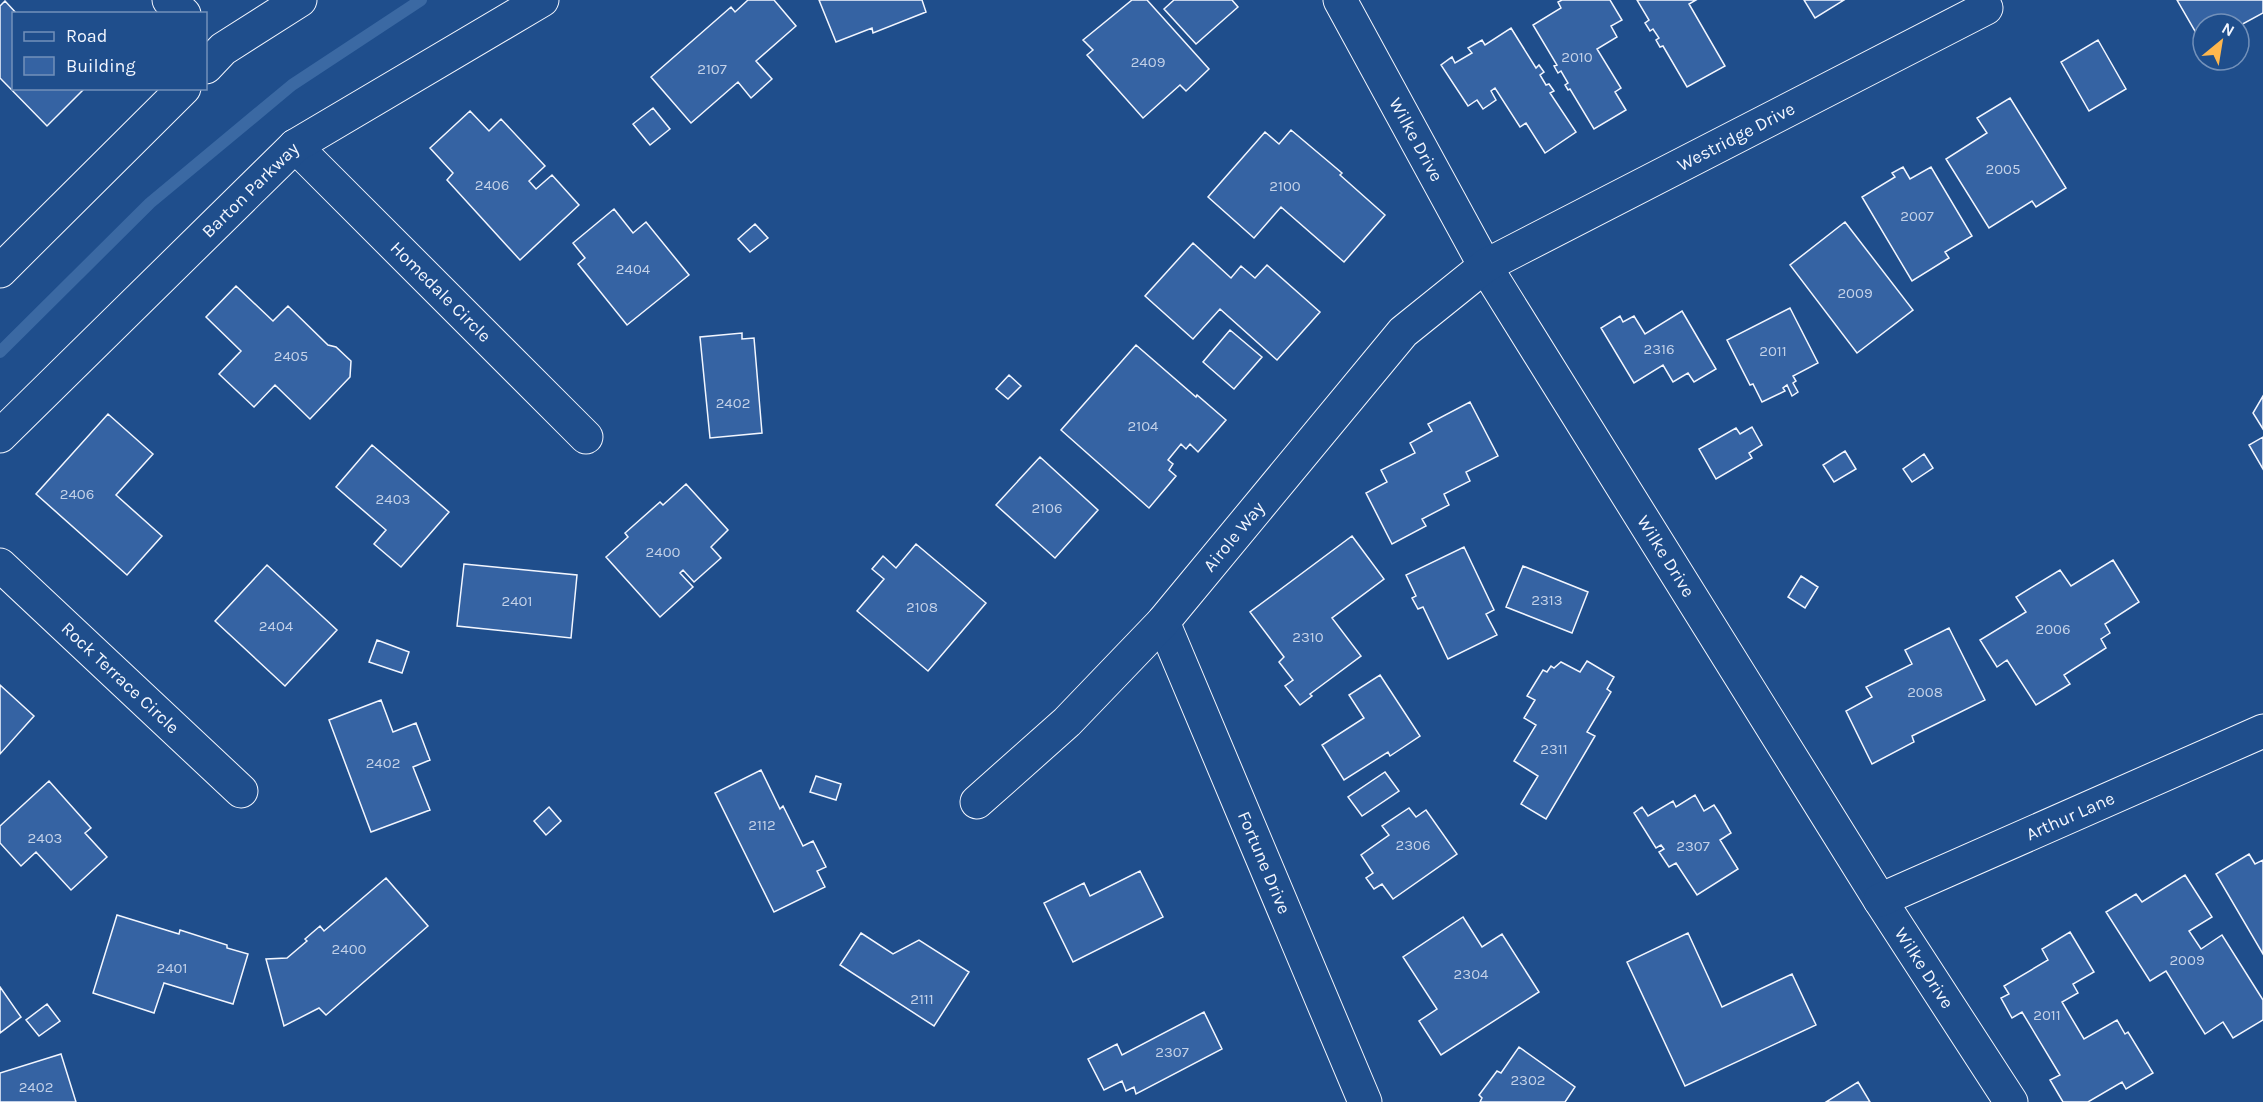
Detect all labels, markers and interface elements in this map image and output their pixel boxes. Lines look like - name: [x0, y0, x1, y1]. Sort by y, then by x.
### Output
- legend: [12, 12, 207, 90]
- north arrow: [2191, 12, 2251, 72]
- text: N: [2219, 18, 2238, 41]
- text: Road: [66, 25, 107, 47]
- house number: 2010: [1561, 48, 1593, 66]
- house number: 2409: [1131, 53, 1165, 71]
- text: Building: [66, 55, 136, 77]
- house number: 2107: [697, 60, 727, 78]
- street label: Wilke Drive: [1384, 94, 1448, 185]
- street label: Westridge Drive: [1673, 97, 1798, 176]
- street label: Barton Parkway: [197, 137, 304, 242]
- house number: 2005: [1986, 160, 2020, 178]
- house number: 2406: [475, 176, 509, 194]
- house number: 2100: [1269, 177, 1301, 195]
- house number: 2007: [1900, 207, 1934, 225]
- street label: Homedale Circle: [386, 237, 496, 347]
- house number: 2404: [616, 260, 651, 278]
- house number: 2009: [1837, 284, 1873, 302]
- house number: 2316: [1643, 340, 1675, 358]
- house number: 2011: [1759, 342, 1787, 360]
- house number: 2405: [274, 347, 308, 365]
- house number: 2402: [716, 394, 750, 412]
- house number: 2104: [1128, 417, 1159, 435]
- house number: 2406: [60, 485, 94, 503]
- house number: 2403: [376, 490, 410, 508]
- street label: Airole Way: [1198, 496, 1270, 576]
- house number: 2106: [1031, 499, 1063, 517]
- street label: Wilke Drive: [1632, 511, 1700, 601]
- house number: 2400: [646, 543, 681, 561]
- house number: 2313: [1531, 591, 1563, 609]
- house number: 2401: [502, 592, 532, 610]
- house number: 2108: [906, 598, 938, 616]
- street label: Rock Terrace Circle: [57, 617, 184, 739]
- house number: 2404: [259, 617, 294, 635]
- house number: 2006: [2035, 620, 2071, 638]
- house number: 2310: [1292, 628, 1324, 646]
- house number: 2008: [1907, 683, 1943, 701]
- house number: 2311: [1540, 740, 1568, 758]
- house number: 2402: [366, 754, 400, 772]
- street label: Arthur Lane: [2023, 787, 2118, 845]
- street label: Fortune Drive: [1233, 808, 1296, 917]
- house number: 2112: [748, 816, 776, 834]
- house number: 2403: [28, 829, 62, 847]
- house number: 2306: [1395, 836, 1431, 854]
- house number: 2307: [1676, 837, 1710, 855]
- street label: Wilke Drive: [1890, 923, 1958, 1013]
- house number: 2400: [332, 940, 367, 958]
- house number: 2009: [2169, 951, 2205, 969]
- house number: 2401: [157, 959, 187, 977]
- house number: 2304: [1454, 965, 1489, 983]
- house number: 2111: [910, 990, 934, 1008]
- house number: 2011: [2033, 1006, 2061, 1024]
- house number: 2307: [1155, 1043, 1189, 1061]
- house number: 2302: [1510, 1071, 1546, 1089]
- house number: 2402: [19, 1078, 53, 1096]

